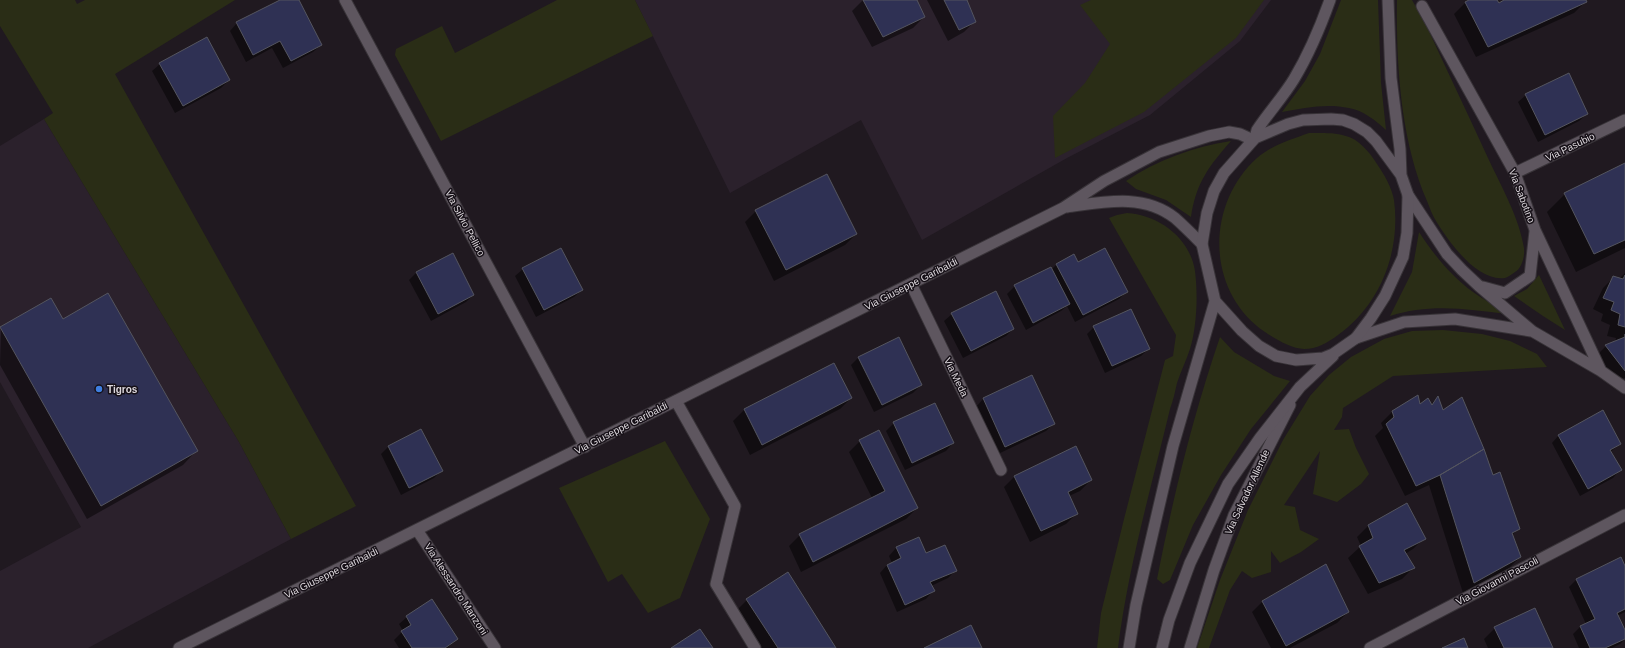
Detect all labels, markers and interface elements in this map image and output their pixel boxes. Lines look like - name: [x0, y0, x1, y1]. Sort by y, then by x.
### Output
- street label: Via Pasubio: [1544, 130, 1597, 164]
- street label: Via Sabotino: [1507, 168, 1537, 225]
- street label: Via Silvio Pellico: [443, 188, 487, 258]
- street label: Via Giuseppe Garibaldi: [863, 256, 959, 312]
- street label: Via Meda: [942, 356, 970, 399]
- marker: Tigros: [94, 384, 104, 394]
- place label: Tigros: [107, 384, 138, 395]
- street label: Via Giuseppe Garibaldi: [573, 400, 669, 456]
- street label: Via Salvador Allende: [1223, 448, 1272, 536]
- street label: Via Alessandro Manzoni: [422, 541, 490, 637]
- street label: Via Giuseppe Garibaldi: [282, 546, 380, 600]
- street label: Via Giovanni Pascoli: [1454, 555, 1540, 607]

